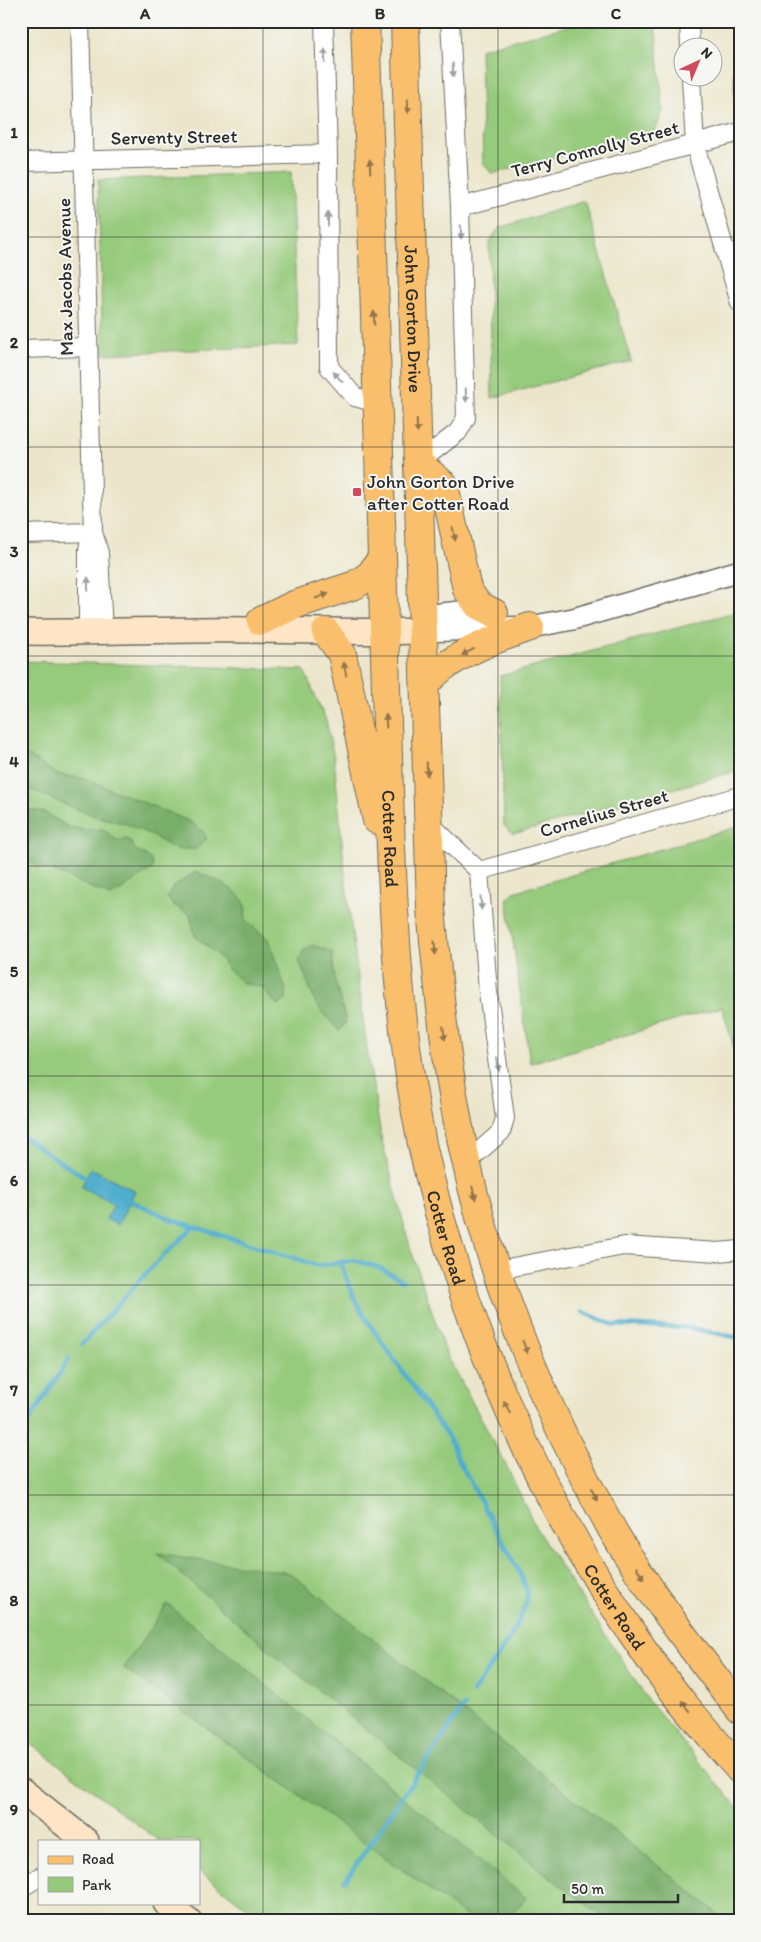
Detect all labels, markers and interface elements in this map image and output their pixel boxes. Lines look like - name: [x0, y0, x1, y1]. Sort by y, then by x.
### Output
- text: A: [139, 4, 151, 23]
- text: B: [375, 4, 386, 23]
- text: C: [611, 4, 622, 23]
- north arrow: [674, 38, 724, 88]
- text: N: [697, 44, 716, 62]
- one-way arrow: [321, 48, 329, 64]
- one-way arrow: [449, 62, 457, 78]
- one-way arrow: [404, 98, 412, 114]
- street label: Terry Connolly Street: [509, 116, 681, 182]
- text: 1: [10, 123, 18, 142]
- street label: Serventy Street: [110, 124, 238, 150]
- one-way arrow: [365, 158, 373, 174]
- street label: Max Jacobs Avenue: [52, 198, 78, 356]
- one-way arrow: [324, 210, 332, 226]
- one-way arrow: [457, 224, 465, 240]
- street label: John Gorton Drive: [400, 245, 427, 393]
- one-way arrow: [370, 310, 378, 326]
- text: 2: [10, 333, 19, 352]
- one-way arrow: [332, 372, 344, 384]
- one-way arrow: [462, 387, 470, 403]
- one-way arrow: [413, 418, 421, 434]
- place label: John Gorton Drive after Cotter Road: [367, 470, 515, 515]
- marker: John Gorton Drive after Cotter Road: [351, 486, 363, 498]
- one-way arrow: [450, 526, 458, 541]
- text: 3: [10, 542, 19, 561]
- one-way arrow: [84, 576, 92, 592]
- one-way arrow: [315, 591, 330, 599]
- one-way arrow: [461, 648, 476, 656]
- one-way arrow: [341, 661, 349, 676]
- one-way arrow: [382, 713, 390, 729]
- text: 4: [9, 752, 19, 771]
- one-way arrow: [424, 761, 432, 777]
- street label: Cornelius Street: [537, 784, 671, 842]
- street label: Cotter Road: [377, 789, 404, 888]
- one-way arrow: [478, 895, 486, 911]
- one-way arrow: [431, 941, 439, 957]
- text: 5: [10, 962, 19, 981]
- one-way arrow: [440, 1025, 448, 1041]
- one-way arrow: [494, 1057, 502, 1073]
- text: 6: [10, 1171, 19, 1190]
- one-way arrow: [471, 1185, 479, 1200]
- street label: Cotter Road: [422, 1187, 472, 1288]
- one-way arrow: [521, 1340, 529, 1355]
- text: 7: [9, 1381, 18, 1400]
- one-way arrow: [503, 1400, 511, 1414]
- one-way arrow: [590, 1487, 598, 1501]
- street label: Cotter Road: [579, 1559, 651, 1654]
- one-way arrow: [635, 1566, 645, 1579]
- text: 8: [10, 1591, 19, 1610]
- one-way arrow: [680, 1699, 691, 1712]
- text: 9: [10, 1800, 18, 1819]
- legend: [38, 1840, 200, 1904]
- text: Road: [82, 1850, 115, 1868]
- scale bar: [564, 1872, 677, 1904]
- text: Park: [82, 1876, 112, 1894]
- text: 50 m: [571, 1880, 604, 1898]

